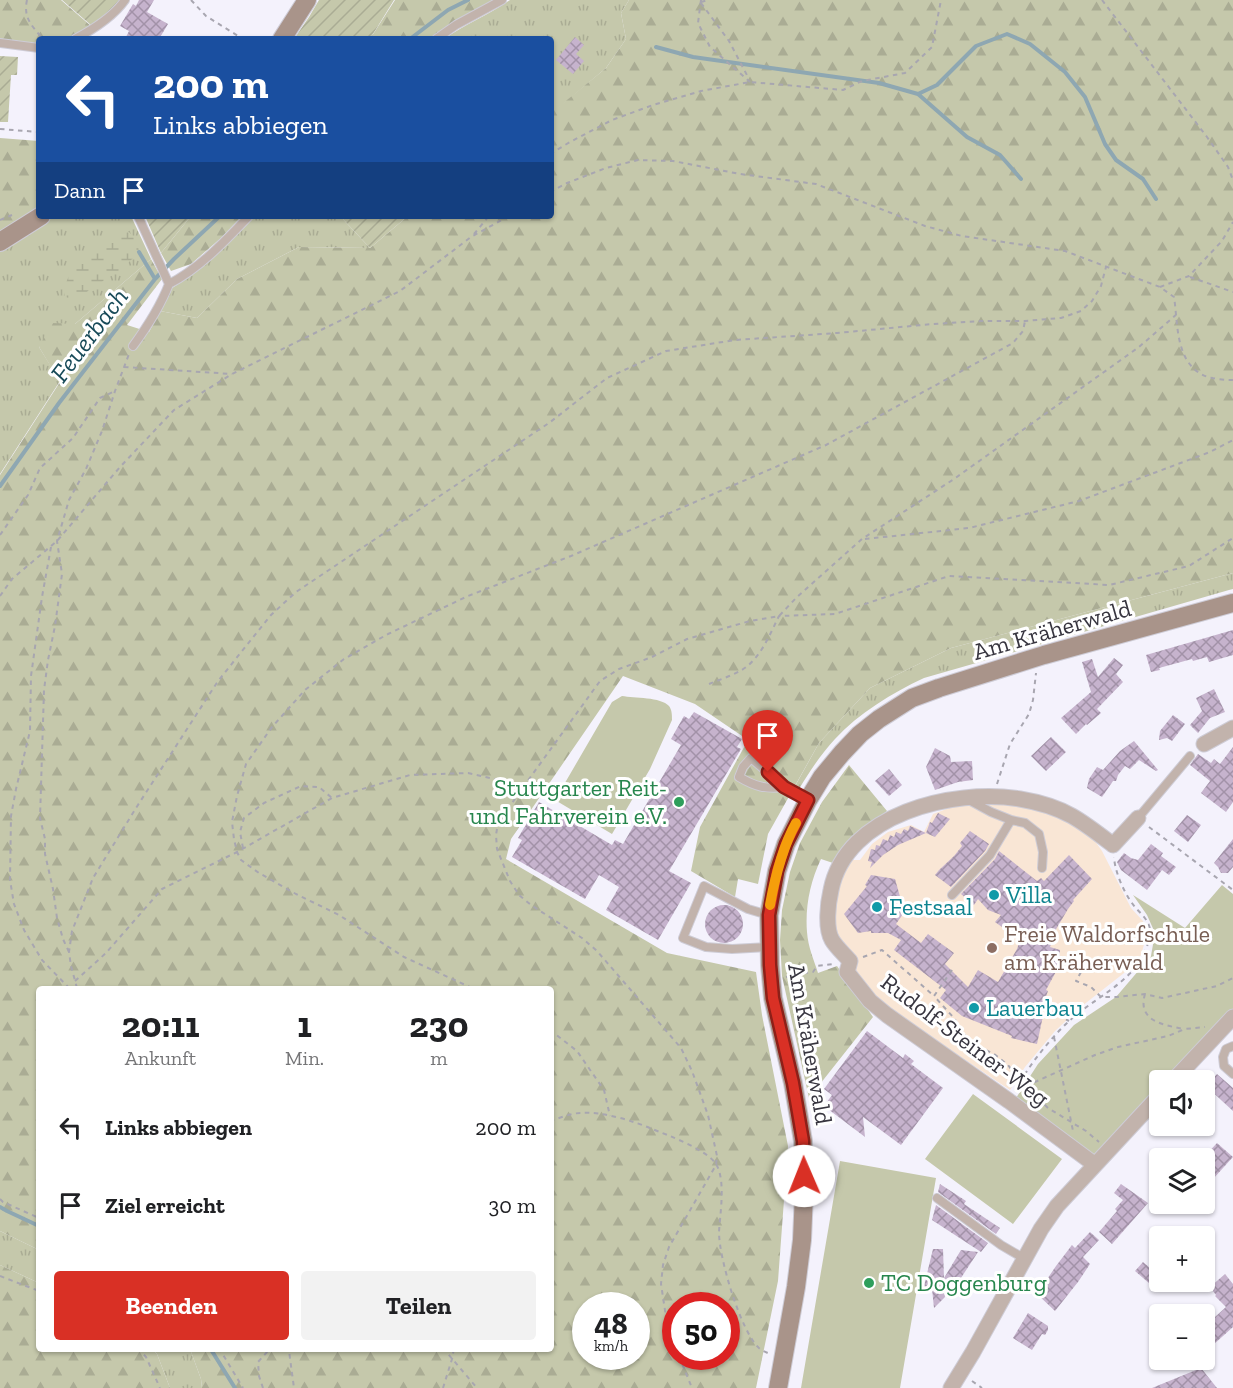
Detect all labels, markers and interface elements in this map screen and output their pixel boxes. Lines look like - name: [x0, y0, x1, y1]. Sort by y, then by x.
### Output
- text: 200 m: [153, 58, 269, 109]
- icon: left: [54, 60, 132, 138]
- text: Links abbiegen: [153, 109, 328, 141]
- icon: arrive: [117, 174, 150, 207]
- text: Dann: [54, 177, 105, 204]
- water label: Feuerbach: [43, 282, 135, 388]
- street label: Am Kräherwald: [969, 593, 1134, 666]
- pin: [742, 710, 793, 772]
- icon: arrive: [751, 719, 784, 752]
- place label: Stuttgarter Reit- und Fahrverein e.V.: [469, 773, 667, 830]
- marker: Stuttgarter Reit- und Fahrverein e.V.: [672, 795, 686, 809]
- place label: Villa: [1005, 880, 1053, 909]
- marker: Villa: [987, 888, 1001, 902]
- place label: Festsaal: [889, 892, 973, 921]
- marker: Festsaal: [870, 900, 884, 914]
- place label: Freie Waldorfschule am Kräherwald: [1004, 919, 1210, 976]
- marker: Freie Waldorfschule am Kräherwald: [985, 941, 999, 955]
- street label: Am Kräherwald: [782, 961, 839, 1127]
- street label: Rudolf-Steiner-Weg: [875, 967, 1055, 1112]
- place label: Lauerbau: [986, 993, 1084, 1022]
- marker: Lauerbau: [967, 1001, 981, 1015]
- text: 20:11: [121, 1003, 200, 1046]
- text: 1: [297, 1003, 312, 1046]
- text: 230: [409, 1003, 469, 1046]
- text: Ankunft: [125, 1046, 196, 1070]
- text: Min.: [285, 1046, 324, 1070]
- text: m: [430, 1046, 448, 1070]
- map controls: [1149, 1070, 1215, 1370]
- button: sound: [1149, 1070, 1215, 1136]
- icon: left: [54, 1111, 87, 1144]
- text: Links abbiegen: [105, 1114, 252, 1141]
- text: 200 m: [475, 1114, 536, 1141]
- position arrow: [772, 1144, 836, 1208]
- button: layers: [1149, 1148, 1215, 1214]
- icon: arrive: [54, 1189, 87, 1222]
- text: Ziel erreicht: [105, 1192, 225, 1219]
- text: 30 m: [489, 1192, 536, 1219]
- button: +: [1149, 1226, 1215, 1292]
- place label: TC Doggenburg: [881, 1268, 1047, 1297]
- button: Beenden: [54, 1271, 289, 1340]
- button: Teilen: [301, 1271, 536, 1340]
- marker: TC Doggenburg: [862, 1276, 876, 1290]
- speed limit sign: 50: [662, 1292, 740, 1370]
- button: −: [1149, 1304, 1215, 1370]
- text: 48: [594, 1306, 628, 1342]
- text: km/h: [594, 1337, 628, 1355]

